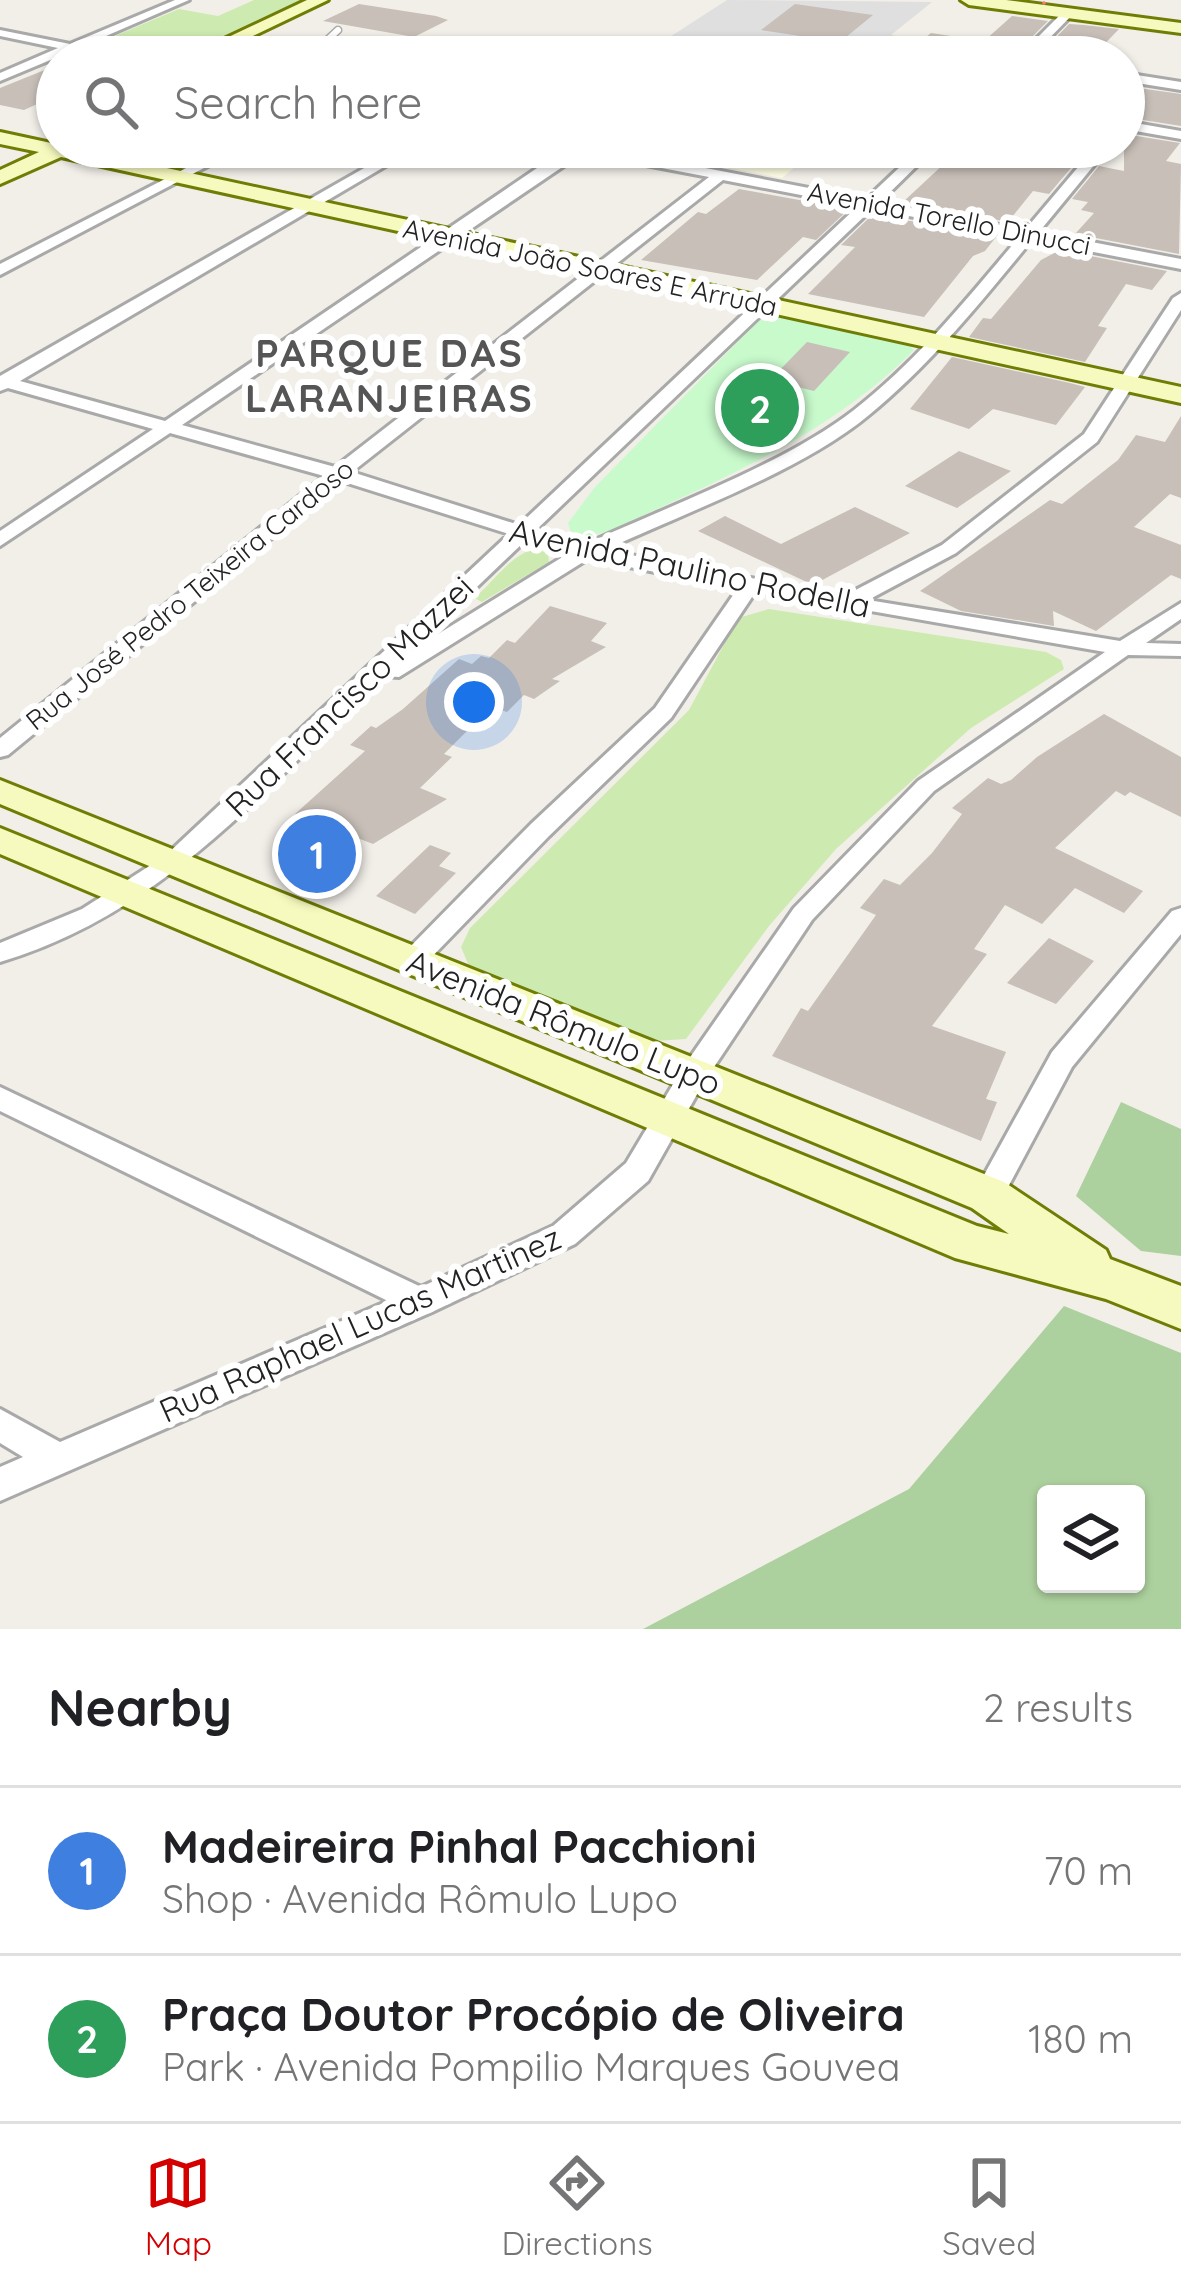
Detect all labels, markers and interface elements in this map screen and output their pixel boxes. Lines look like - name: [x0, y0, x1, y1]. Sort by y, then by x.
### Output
- search box: [36, 36, 1145, 168]
- icon: search: [78, 69, 144, 135]
- text: Search here: [174, 74, 422, 130]
- street label: Avenida Torello Dinucci: [805, 174, 1094, 262]
- street label: Avenida João Soares E Arruda: [400, 211, 780, 323]
- district label: PARQUE DAS LARANJEIRAS: [245, 328, 535, 422]
- pin: 2: [721, 363, 799, 453]
- street label: Rua José Pedro Teixeira Cardoso: [19, 451, 360, 737]
- street label: Avenida Paulino Rodella: [506, 509, 874, 626]
- street label: Rua Francisco Mazzei: [216, 567, 481, 825]
- your location: [444, 672, 504, 732]
- pin: 1: [278, 809, 356, 899]
- street label: Avenida Rômulo Lupo: [401, 940, 727, 1103]
- street label: Rua Raphael Lucas Martinez: [153, 1216, 567, 1431]
- map controls: [1037, 1485, 1145, 1593]
- button: layers: [1037, 1485, 1145, 1593]
- text: Nearby: [48, 1675, 232, 1739]
- text: 2 results: [983, 1683, 1133, 1732]
- text: Madeireira Pinhal Pacchioni: [162, 1818, 757, 1874]
- text: 1: [79, 1846, 95, 1895]
- text: 70 m: [1044, 1846, 1133, 1895]
- text: Shop · Avenida Rômulo Lupo: [162, 1874, 678, 1923]
- text: Praça Doutor Procópio de Oliveira: [162, 1986, 905, 2042]
- text: 2: [76, 2014, 98, 2063]
- text: 180 m: [1028, 2014, 1133, 2063]
- text: Park · Avenida Pompilio Marques Gouvea: [162, 2042, 900, 2091]
- tab: Map: [145, 2150, 212, 2263]
- tab: Directions: [501, 2150, 653, 2263]
- tab: Saved: [942, 2150, 1036, 2263]

